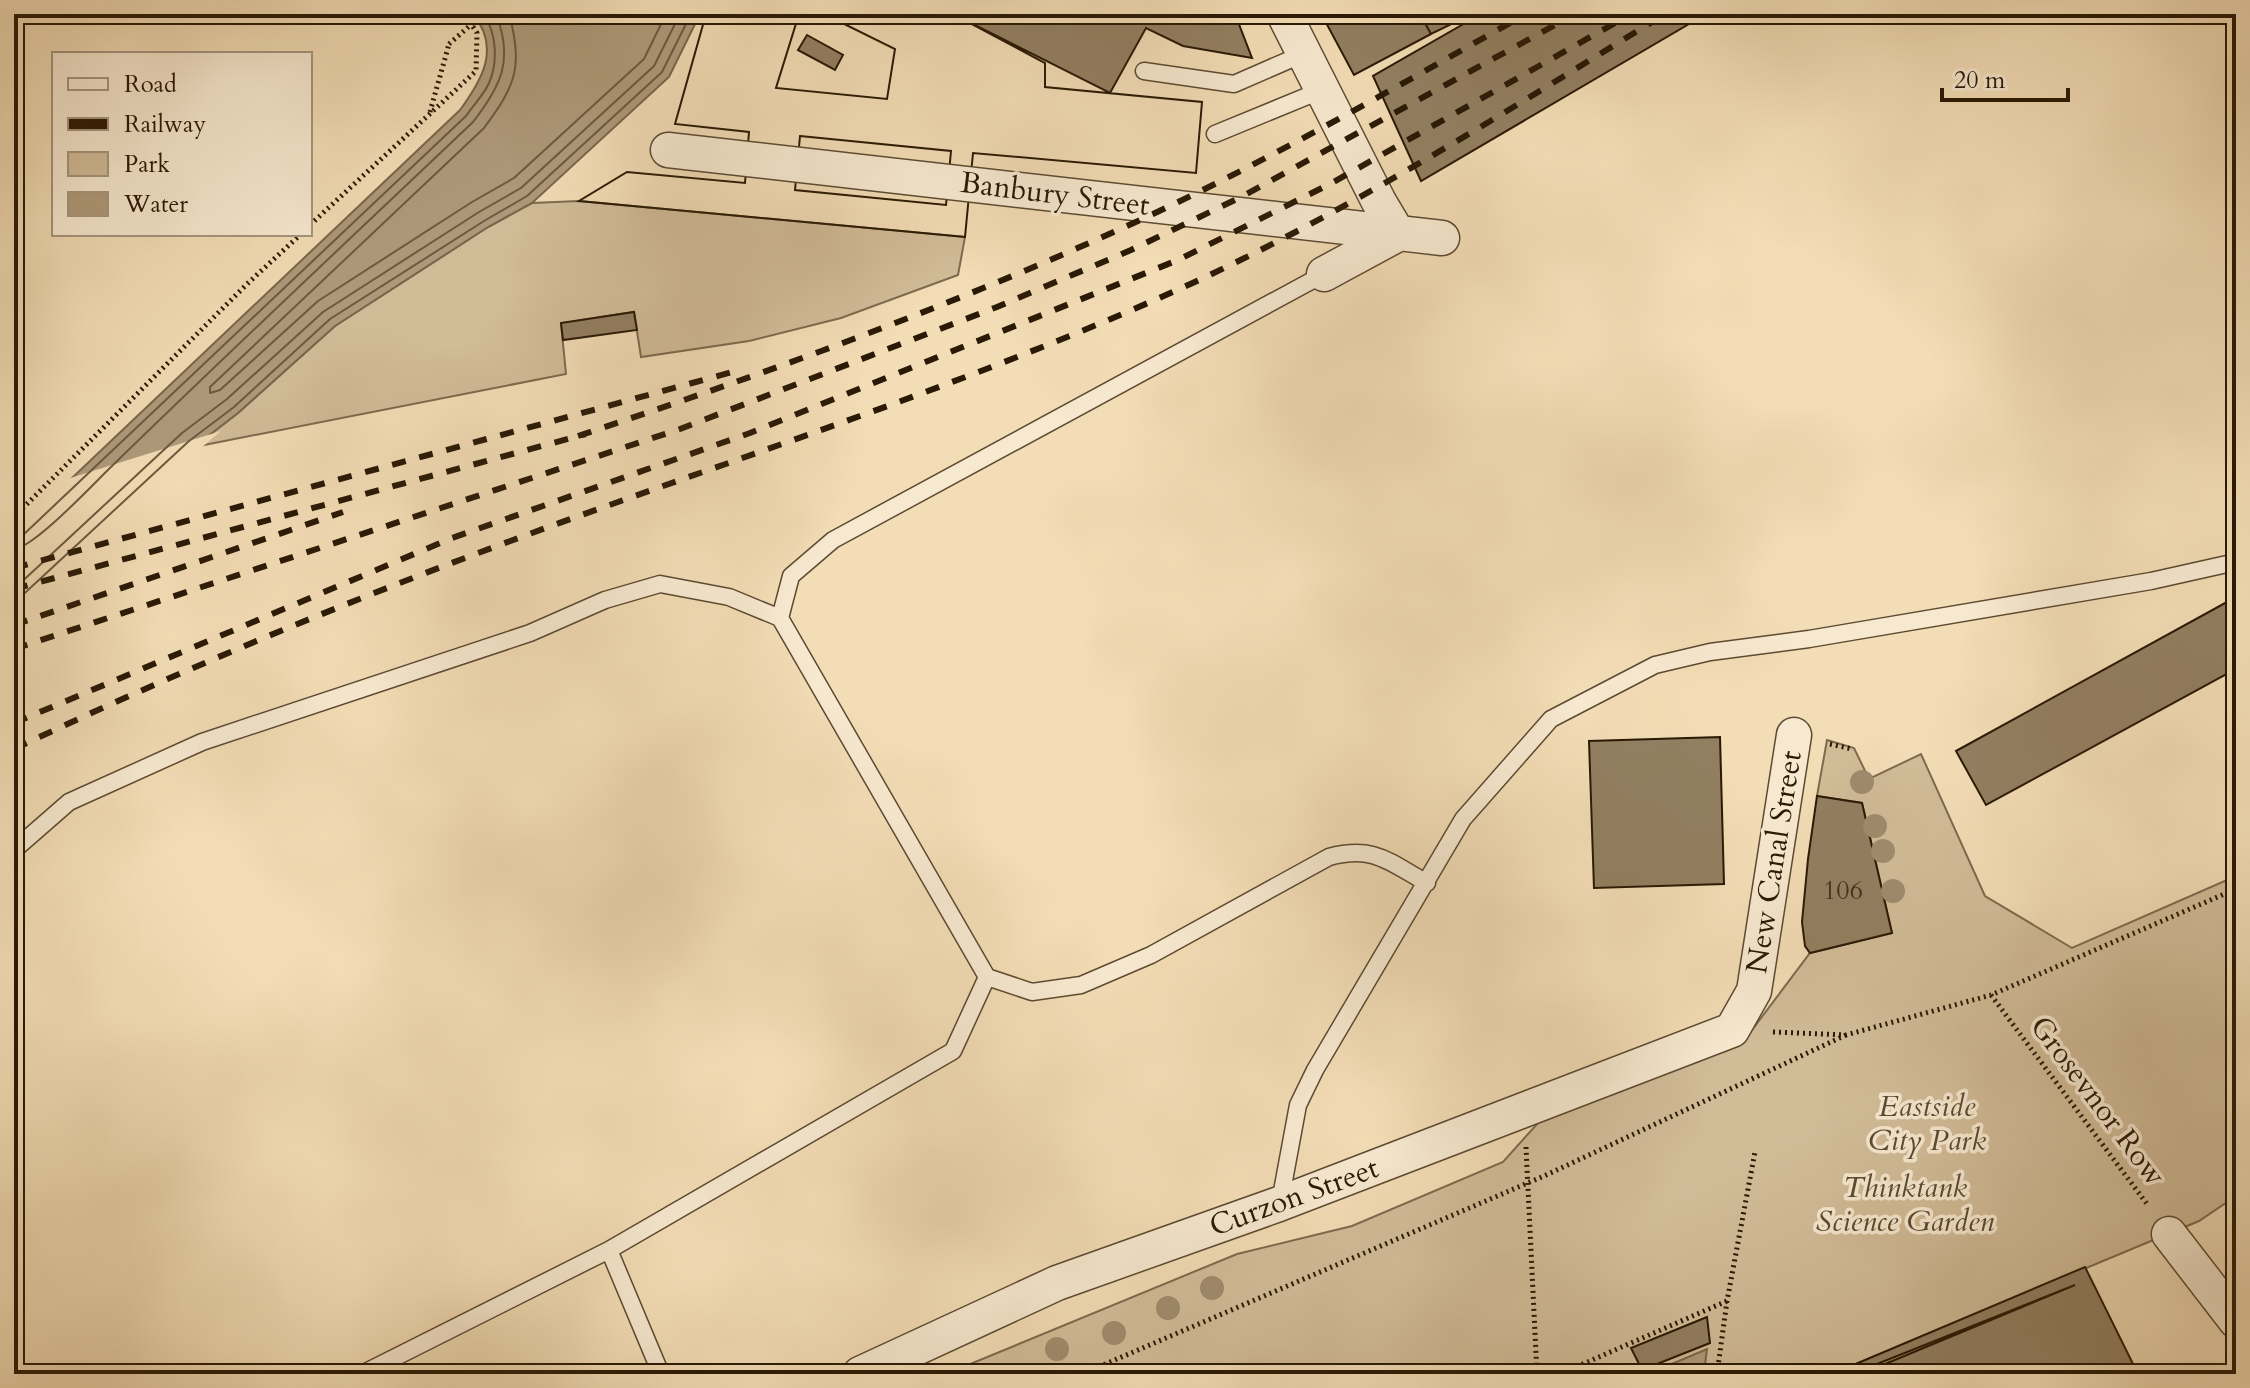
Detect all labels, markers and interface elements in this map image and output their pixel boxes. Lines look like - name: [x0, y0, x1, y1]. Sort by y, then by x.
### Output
- legend: [52, 52, 312, 236]
- scale bar: [1942, 52, 2068, 102]
- text: 20 m: [1954, 64, 2006, 97]
- text: Road: [124, 68, 177, 101]
- text: Railway: [124, 108, 206, 141]
- text: Park: [124, 148, 170, 181]
- street label: Banbury Street: [958, 162, 1152, 226]
- text: Water: [123, 188, 188, 221]
- street label: New Canal Street: [1736, 747, 1812, 976]
- house number: 106: [1823, 873, 1863, 908]
- street label: Grosevnor Row: [2021, 1008, 2175, 1194]
- park label: Eastside City Park: [1868, 1086, 1986, 1161]
- street label: Curzon Street: [1204, 1147, 1385, 1247]
- park label: Thinktank Science Garden: [1816, 1167, 1995, 1242]

